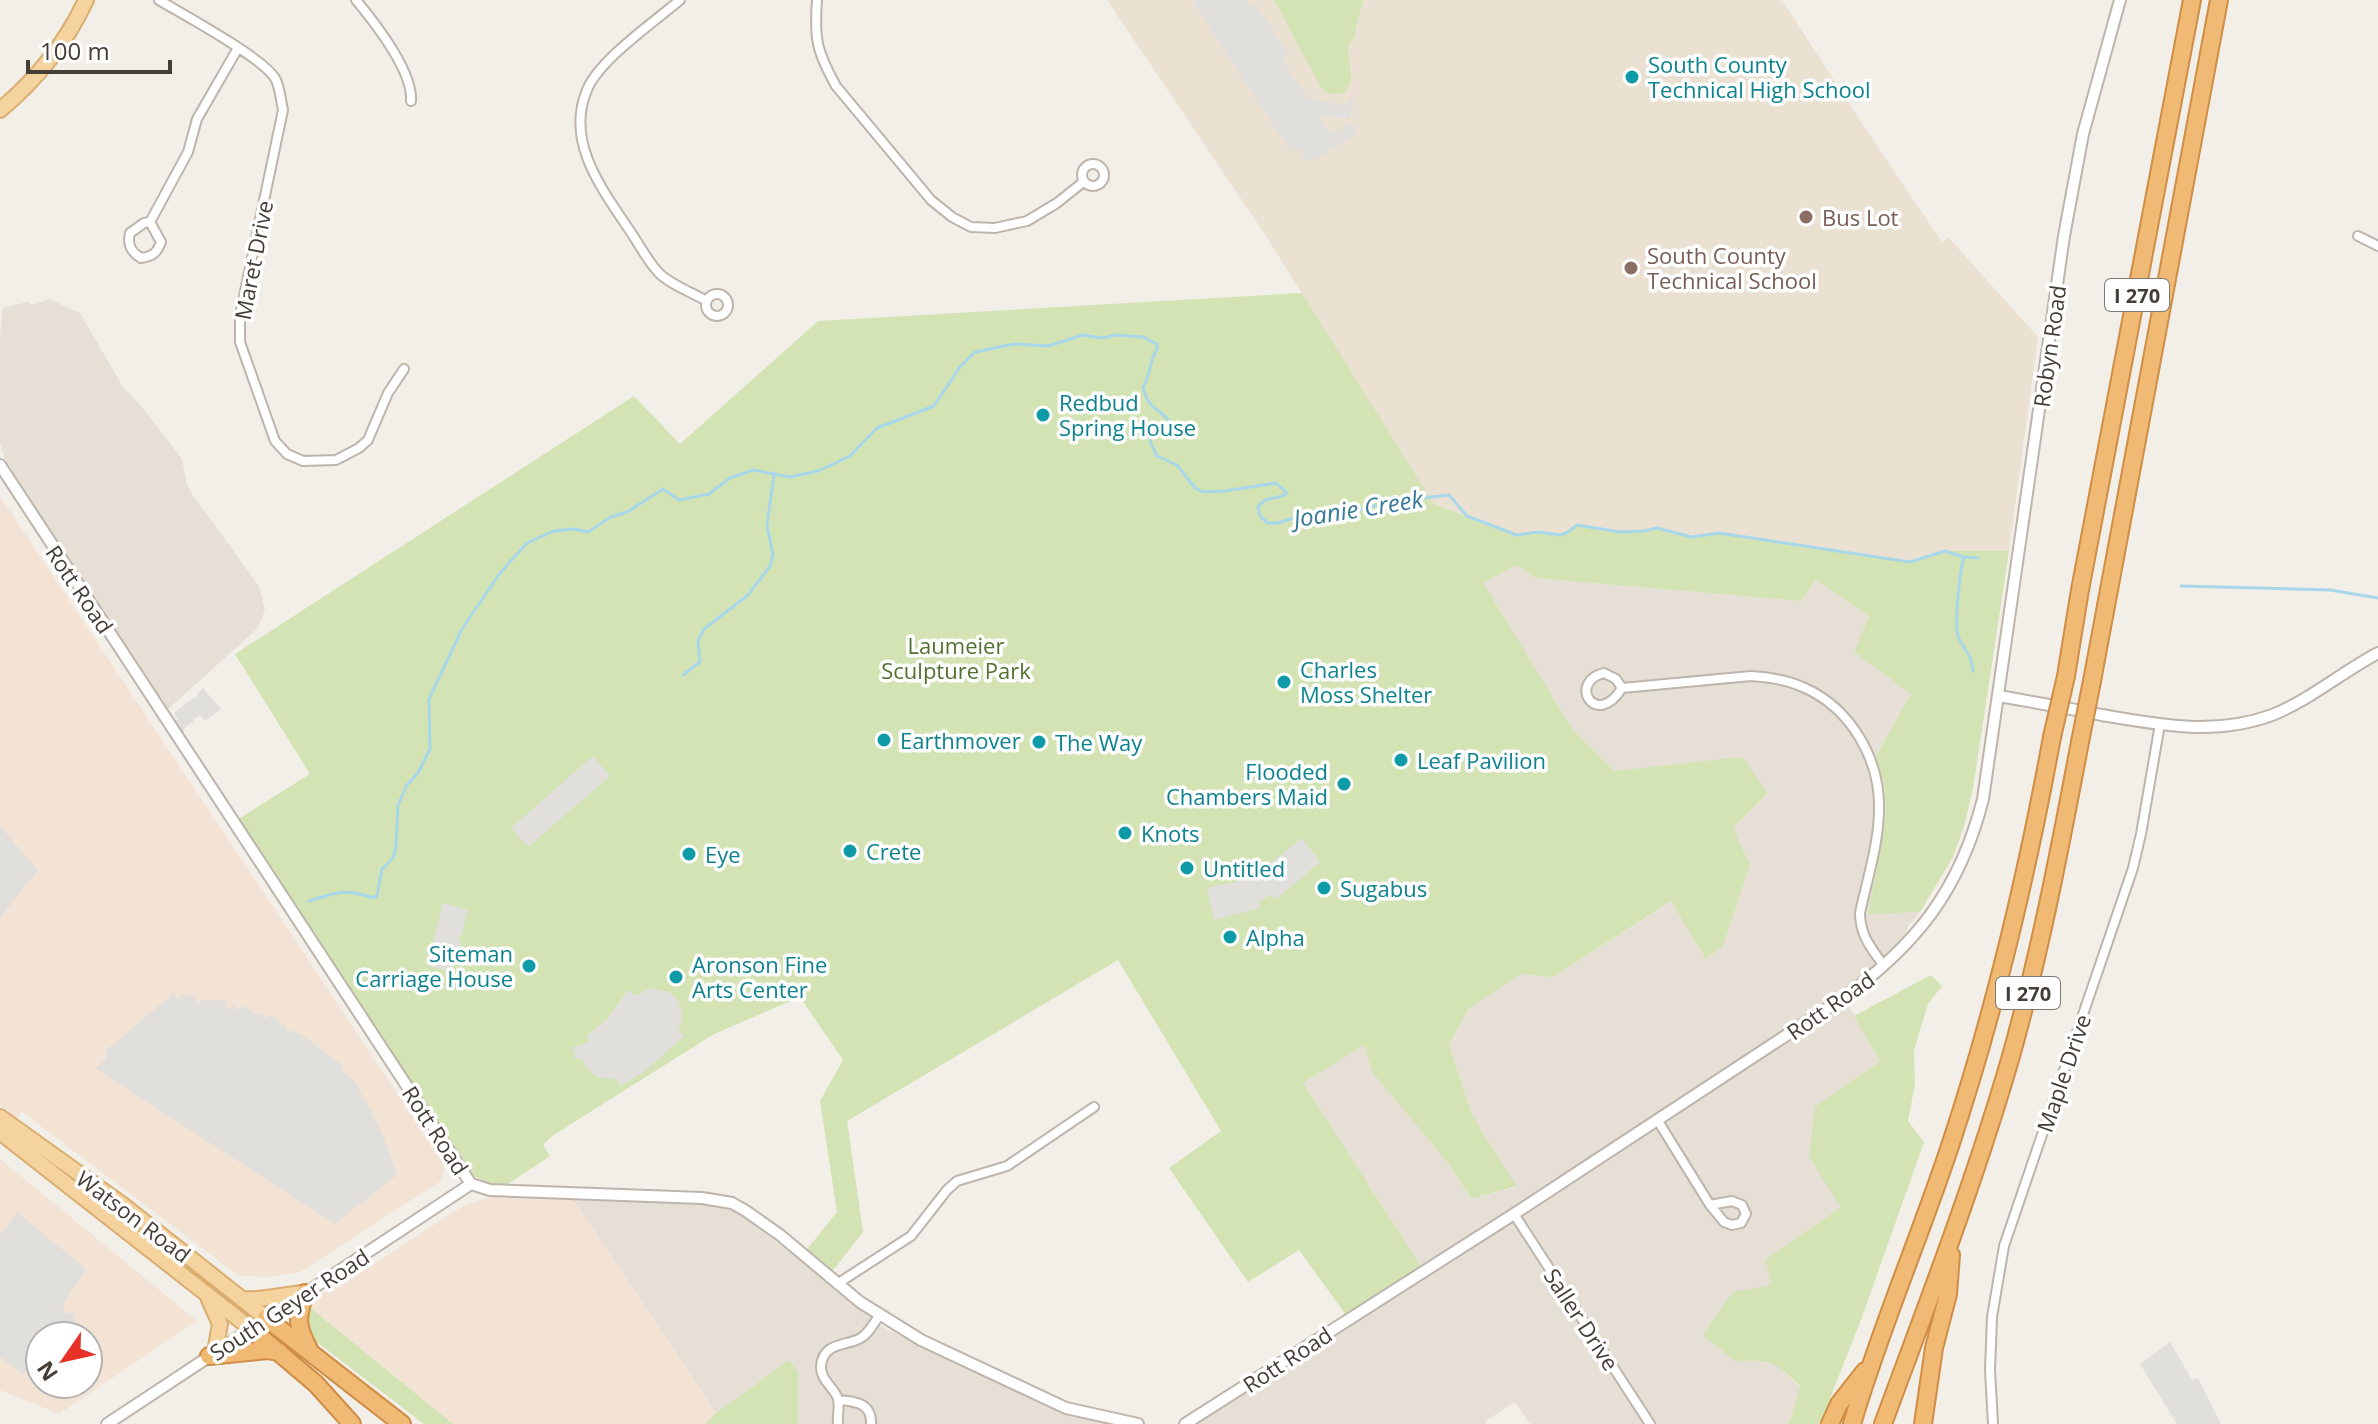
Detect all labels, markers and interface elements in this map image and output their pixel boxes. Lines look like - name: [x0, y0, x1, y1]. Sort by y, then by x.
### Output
- scale bar: [28, 24, 170, 74]
- text: 100 m: [40, 34, 110, 67]
- place label: South County Technical High School: [1648, 49, 1871, 104]
- marker: South County Technical High School: [1623, 68, 1641, 86]
- street label: Maret Drive: [227, 198, 279, 322]
- place label: Bus Lot: [1822, 202, 1899, 232]
- marker: Bus Lot: [1797, 208, 1815, 226]
- place label: South County Technical School: [1647, 240, 1817, 295]
- marker: South County Technical School: [1622, 259, 1640, 277]
- road number: I 270: [2105, 279, 2169, 311]
- street label: Robyn Road: [2026, 283, 2072, 409]
- place label: Redbud Spring House: [1059, 387, 1196, 442]
- marker: Redbud Spring House: [1034, 406, 1052, 424]
- water label: Joanie Creek: [1287, 481, 1426, 535]
- street label: Rott Road: [39, 539, 121, 639]
- park label: Laumeier Sculpture Park: [881, 630, 1031, 685]
- place label: Charles Moss Shelter: [1300, 654, 1432, 709]
- marker: Charles Moss Shelter: [1275, 673, 1293, 691]
- place label: Earthmover: [900, 725, 1021, 755]
- place label: The Way: [1055, 727, 1143, 757]
- marker: Earthmover: [875, 731, 893, 749]
- marker: The Way: [1030, 733, 1048, 751]
- place label: Leaf Pavilion: [1417, 745, 1546, 775]
- marker: Leaf Pavilion: [1392, 751, 1410, 769]
- place label: Flooded Chambers Maid: [1166, 756, 1328, 811]
- marker: Flooded Chambers Maid: [1335, 775, 1353, 793]
- place label: Knots: [1141, 818, 1200, 848]
- marker: Knots: [1116, 824, 1134, 842]
- place label: Crete: [866, 836, 921, 866]
- place label: Eye: [705, 839, 741, 869]
- marker: Crete: [841, 842, 859, 860]
- marker: Eye: [680, 845, 698, 863]
- place label: Untitled: [1203, 853, 1285, 883]
- marker: Untitled: [1178, 859, 1196, 877]
- place label: Sugabus: [1340, 873, 1427, 903]
- marker: Sugabus: [1315, 879, 1333, 897]
- place label: Alpha: [1246, 922, 1305, 952]
- marker: Alpha: [1221, 928, 1239, 946]
- place label: Siteman Carriage House: [355, 938, 513, 993]
- place label: Aronson Fine Arts Center: [692, 949, 827, 1004]
- marker: Siteman Carriage House: [520, 957, 538, 975]
- street label: Rott Road: [1780, 964, 1880, 1046]
- marker: Aronson Fine Arts Center: [667, 968, 685, 986]
- road number: I 270: [1996, 977, 2060, 1009]
- street label: Maple Drive: [2029, 1010, 2097, 1136]
- street label: Rott Road: [396, 1080, 476, 1180]
- street label: Watson Road: [71, 1163, 197, 1269]
- street label: South Geyer Road: [203, 1241, 375, 1367]
- street label: Saller Drive: [1538, 1262, 1626, 1376]
- street label: Rott Road: [1237, 1319, 1337, 1399]
- north arrow: [24, 1320, 104, 1400]
- text: N: [29, 1356, 64, 1388]

